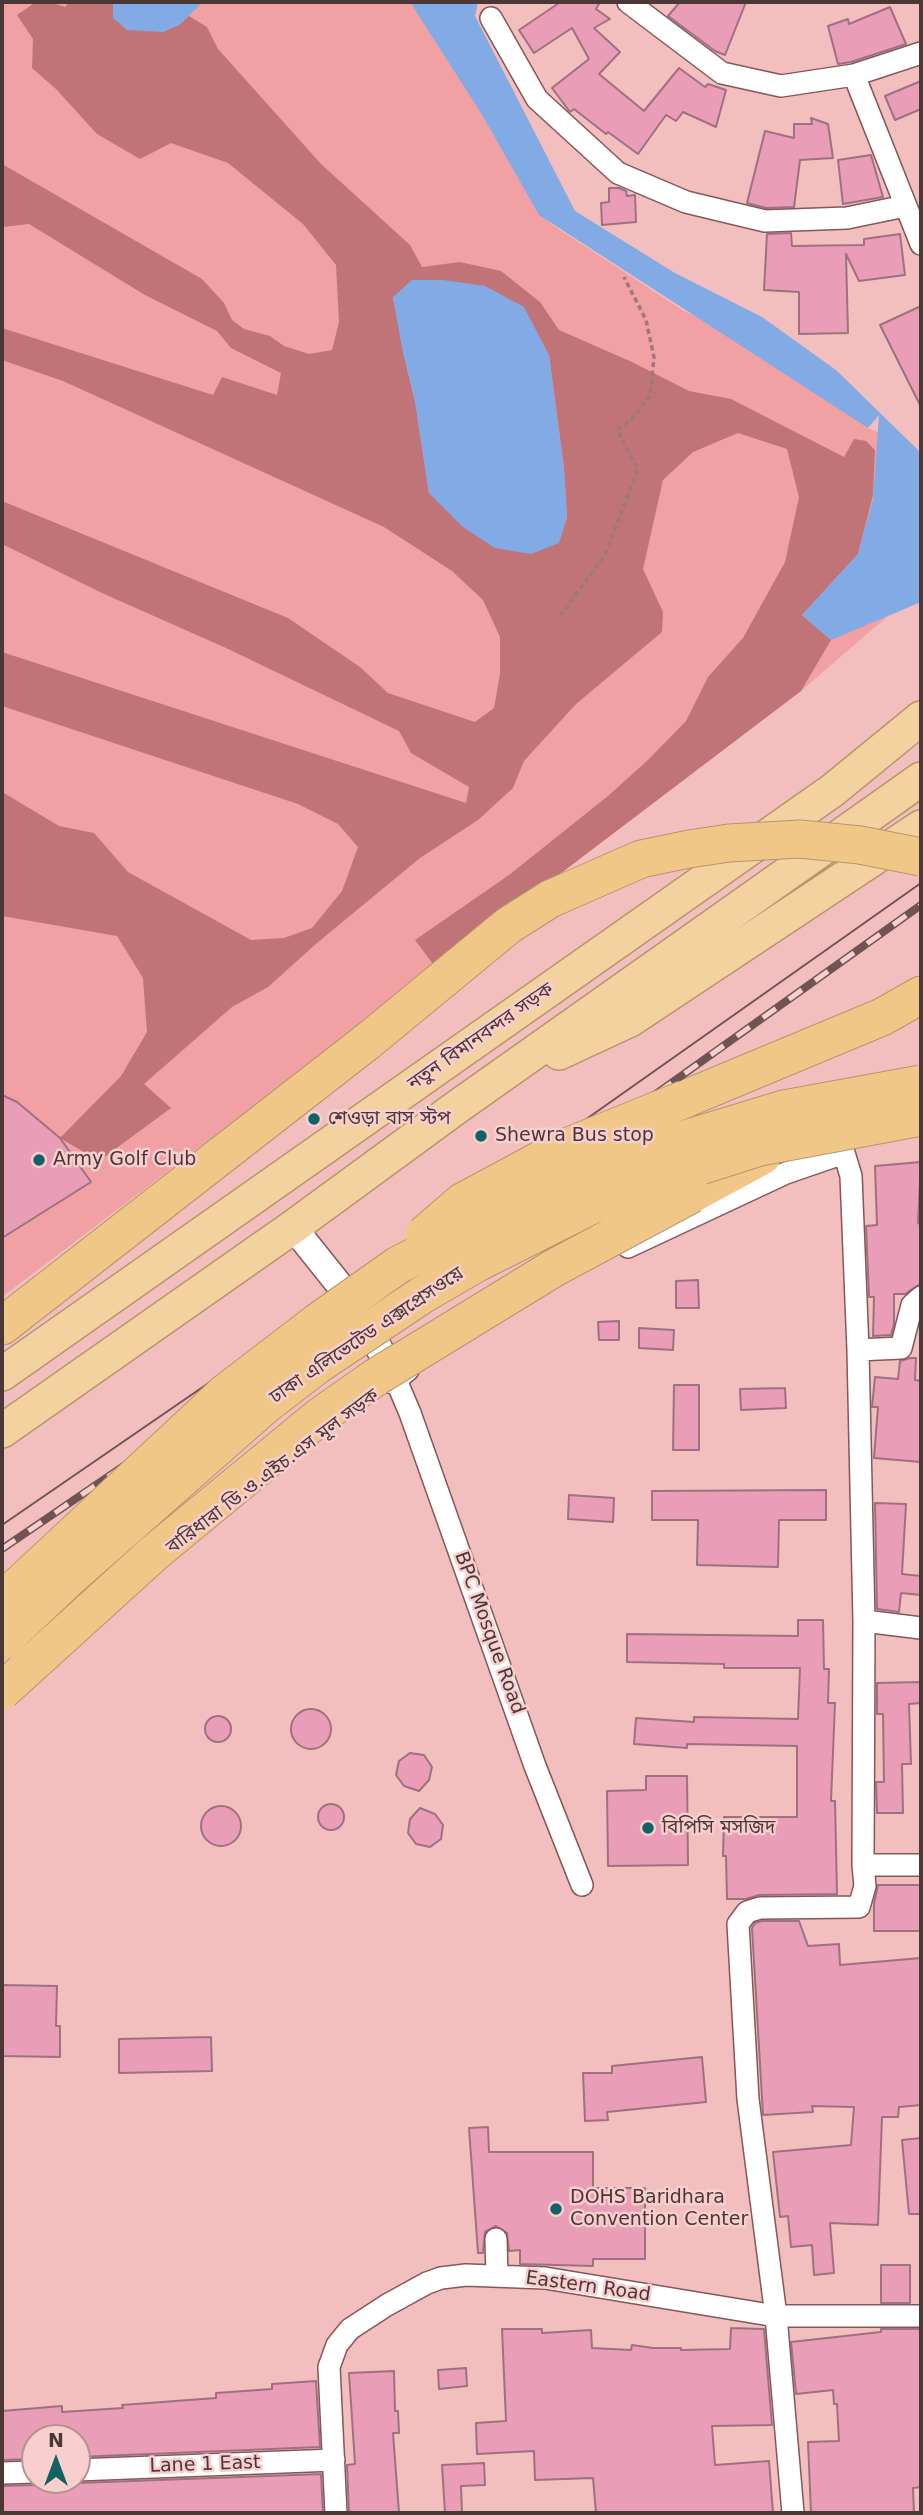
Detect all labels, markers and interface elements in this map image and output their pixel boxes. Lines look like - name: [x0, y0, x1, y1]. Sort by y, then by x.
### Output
- street label: নতুন বিমানবন্দর সড়ক: [404, 978, 558, 1096]
- place label: শেওড়া বাস স্টপ: [328, 1108, 451, 1130]
- marker: শেওড়া বাস স্টপ: [306, 1111, 322, 1127]
- place label: Shewra Bus stop: [495, 1125, 654, 1147]
- marker: Shewra Bus stop: [473, 1128, 489, 1144]
- place label: Army Golf Club: [53, 1149, 196, 1171]
- marker: Army Golf Club: [31, 1152, 47, 1168]
- street label: ঢাকা এলিভেটেড এক্সপ্রেসওয়ে: [266, 1263, 468, 1409]
- street label: বারিধারা ডি.ও.এইচ.এস মূল সড়ক: [162, 1384, 384, 1560]
- street label: BPC Mosque Road: [449, 1549, 529, 1717]
- place label: বিপিসি মসজিদ: [662, 1817, 775, 1839]
- marker: বিপিসি মসজিদ: [640, 1820, 656, 1836]
- place label: DOHS Baridhara Convention Center: [570, 2187, 748, 2231]
- marker: DOHS Baridhara Convention Center: [548, 2201, 564, 2217]
- street label: Eastern Road: [524, 2267, 652, 2307]
- north arrow: [21, 2424, 91, 2494]
- text: N: [48, 2429, 64, 2451]
- street label: Lane 1 East: [149, 2452, 261, 2478]

